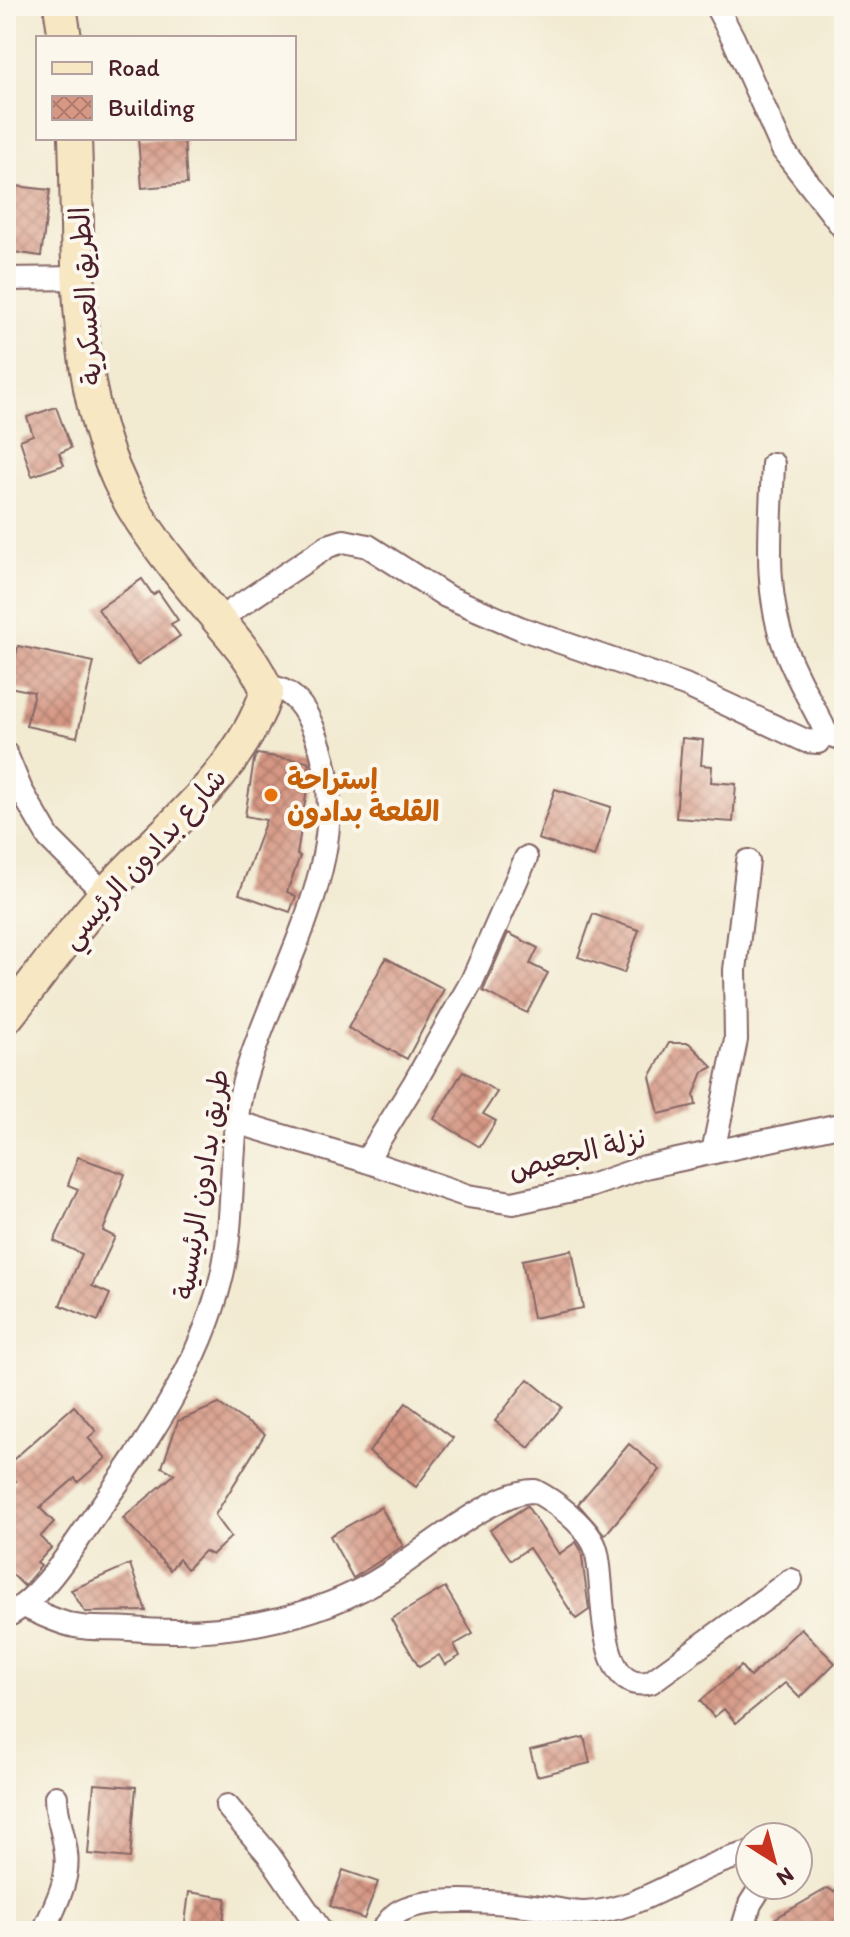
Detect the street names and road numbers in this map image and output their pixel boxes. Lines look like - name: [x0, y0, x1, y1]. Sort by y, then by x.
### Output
- street label: الطريق العسكرية: [62, 206, 108, 386]
- street label: شارع بدادون الرئيسي: [53, 761, 239, 961]
- street label: طريق بدادون الرئيسية: [166, 1066, 237, 1302]
- street label: نزلة الجعيص: [505, 1120, 649, 1186]

